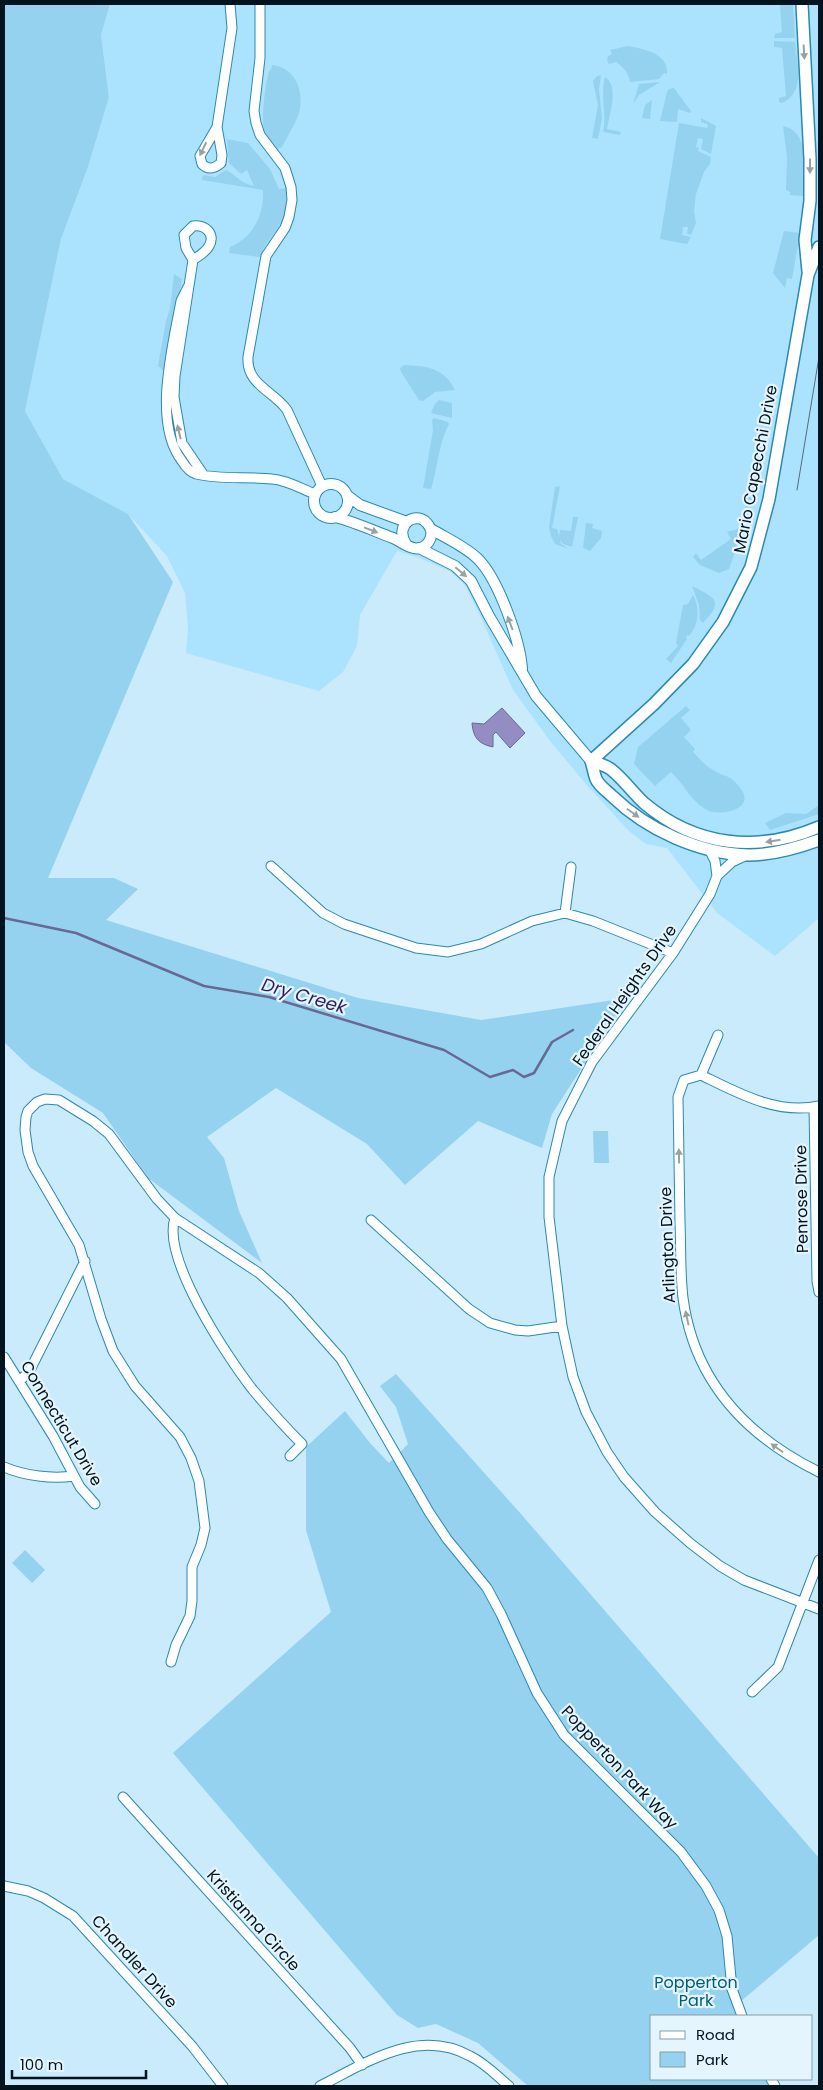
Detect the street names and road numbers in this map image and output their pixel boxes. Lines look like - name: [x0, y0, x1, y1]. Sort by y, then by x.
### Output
- street label: Mario Capecchi Drive: [728, 383, 783, 555]
- street label: Federal Heights Drive: [567, 920, 682, 1071]
- street label: Penrose Drive: [789, 1145, 814, 1253]
- street label: Arlington Drive: [654, 1186, 681, 1304]
- street label: Connecticut Drive: [15, 1356, 108, 1490]
- street label: Popperton Park Way: [556, 1700, 683, 1834]
- street label: Kristianna Circle: [202, 1864, 306, 1976]
- street label: Chandler Drive: [86, 1910, 183, 2013]

